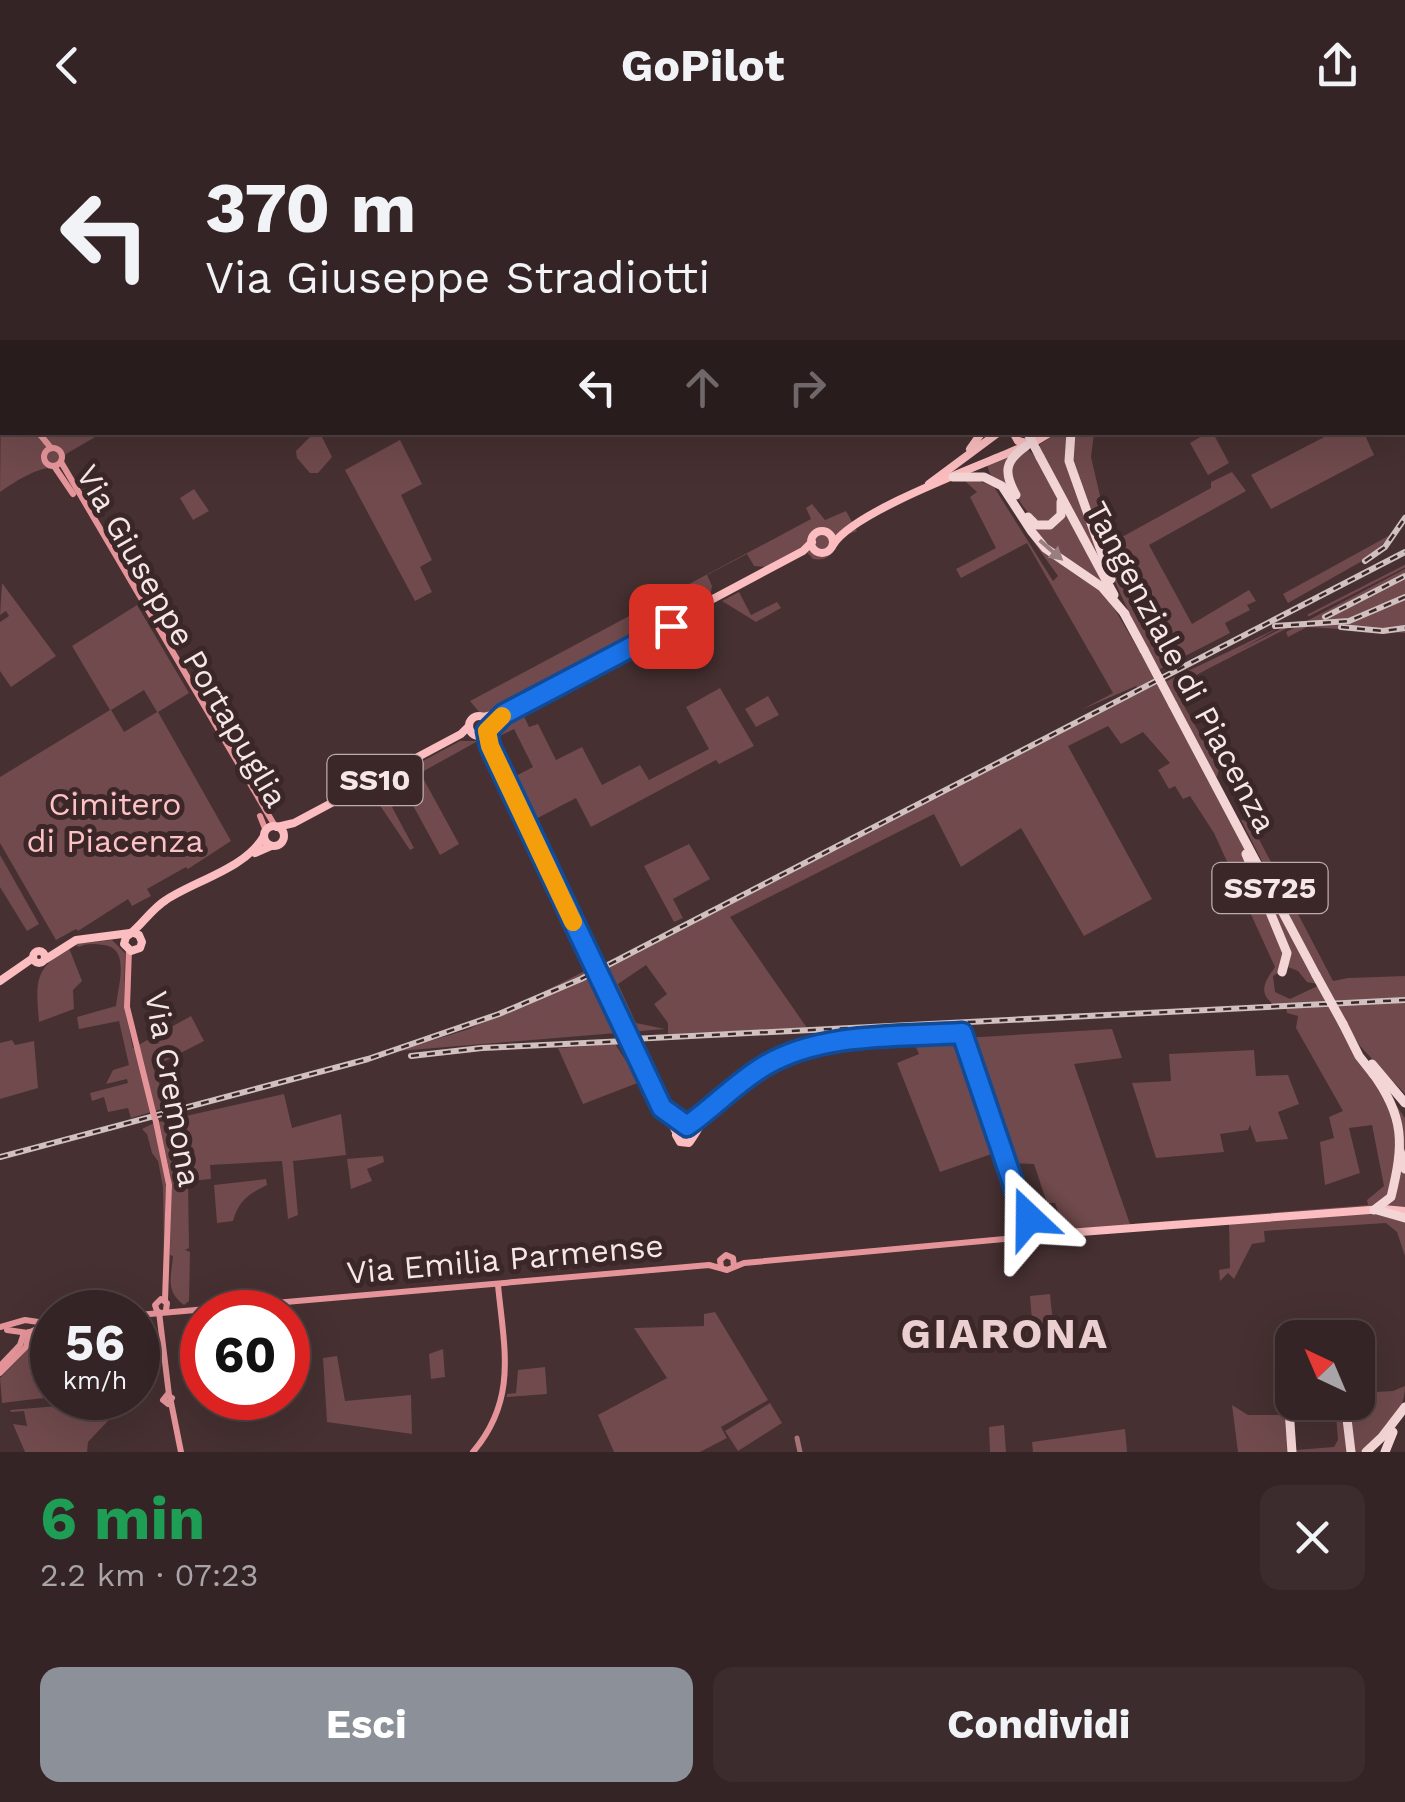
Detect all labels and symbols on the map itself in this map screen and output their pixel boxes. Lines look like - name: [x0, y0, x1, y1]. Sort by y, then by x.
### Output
- street label: Via Giuseppe Portapuglia: [68, 458, 296, 814]
- street label: Tangenziale di Piacenza: [1078, 495, 1284, 839]
- one-way arrow: [1038, 539, 1063, 561]
- pin: [629, 584, 714, 669]
- road number: SS10: [328, 755, 422, 805]
- park label: Cimitero di Piacenza: [26, 785, 204, 860]
- road number: SS725: [1212, 863, 1328, 913]
- street label: Via Cremona: [137, 988, 209, 1190]
- position arrow: [977, 1166, 1081, 1270]
- street label: Via Emilia Parmense: [345, 1226, 665, 1292]
- speed limit sign: 60: [180, 1290, 310, 1420]
- district label: GIARONA: [901, 1309, 1109, 1358]
- north arrow: [1275, 1320, 1375, 1420]

